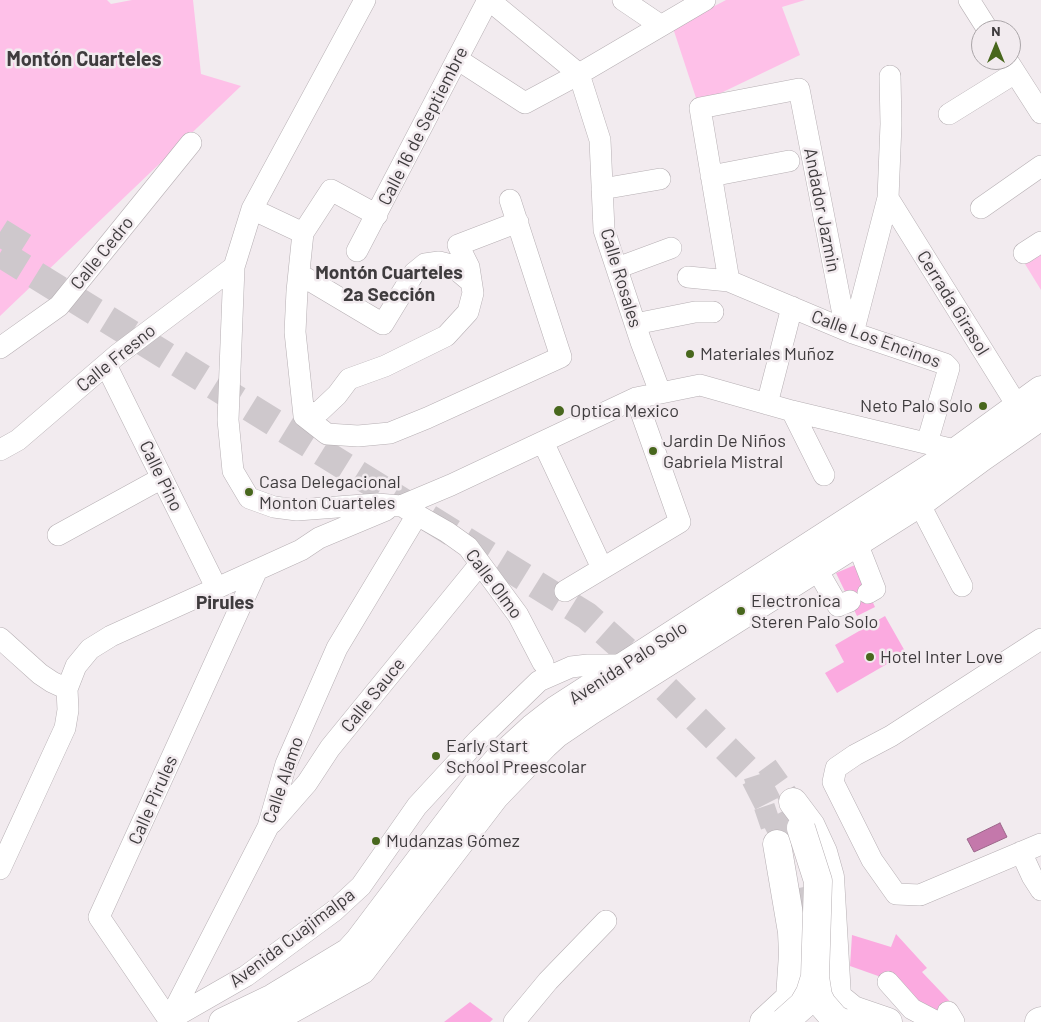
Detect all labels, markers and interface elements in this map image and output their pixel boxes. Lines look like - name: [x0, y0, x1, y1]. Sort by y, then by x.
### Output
- north arrow: [971, 20, 1021, 70]
- text: N: [991, 22, 1001, 39]
- street label: Calle 16 de Septiembre: [374, 43, 472, 209]
- district label: Montón Cuarteles: [6, 47, 162, 71]
- street label: Andador Jazmin: [799, 146, 845, 274]
- street label: Calle Cedro: [66, 212, 138, 294]
- street label: Calle Rosales: [596, 226, 646, 330]
- street label: Cerrada Girasol: [912, 247, 994, 359]
- district label: Montón Cuarteles 2a Sección: [315, 262, 463, 306]
- street label: Calle Los Encinos: [808, 306, 944, 372]
- street label: Calle Fresno: [72, 320, 160, 396]
- place label: Materiales Muñoz: [700, 343, 834, 365]
- marker: Materiales Muñoz: [684, 348, 696, 360]
- place label: Neto Palo Solo: [860, 395, 973, 417]
- place label: Optica Mexico: [570, 400, 679, 422]
- marker: Neto Palo Solo: [977, 400, 989, 412]
- marker: Optica Mexico: [552, 404, 566, 418]
- place label: Jardin De Niños Gabriela Mistral: [663, 430, 786, 472]
- street label: Calle Pino: [135, 437, 187, 515]
- marker: Jardin De Niños Gabriela Mistral: [647, 445, 659, 457]
- place label: Casa Delegacional Monton Cuarteles: [259, 471, 401, 514]
- marker: Casa Delegacional Monton Cuarteles: [243, 486, 255, 498]
- street label: Calle Olmo: [461, 545, 527, 623]
- place label: Electronica Steren Palo Solo: [751, 590, 878, 632]
- district label: Pirules: [196, 592, 254, 614]
- marker: Electronica Steren Palo Solo: [735, 605, 747, 617]
- street label: Avenida Palo Solo: [565, 617, 691, 709]
- place label: Hotel Inter Love: [880, 646, 1003, 668]
- marker: Hotel Inter Love: [864, 651, 876, 663]
- street label: Calle Sauce: [336, 653, 410, 737]
- street label: Calle Alamo: [258, 734, 308, 826]
- place label: Early Start School Preescolar: [446, 735, 587, 778]
- marker: Early Start School Preescolar: [430, 750, 442, 762]
- street label: Calle Pirules: [124, 752, 182, 848]
- place label: Mudanzas Gómez: [386, 830, 520, 852]
- marker: Mudanzas Gómez: [370, 835, 382, 847]
- street label: Avenida Cuajimalpa: [225, 884, 359, 992]

